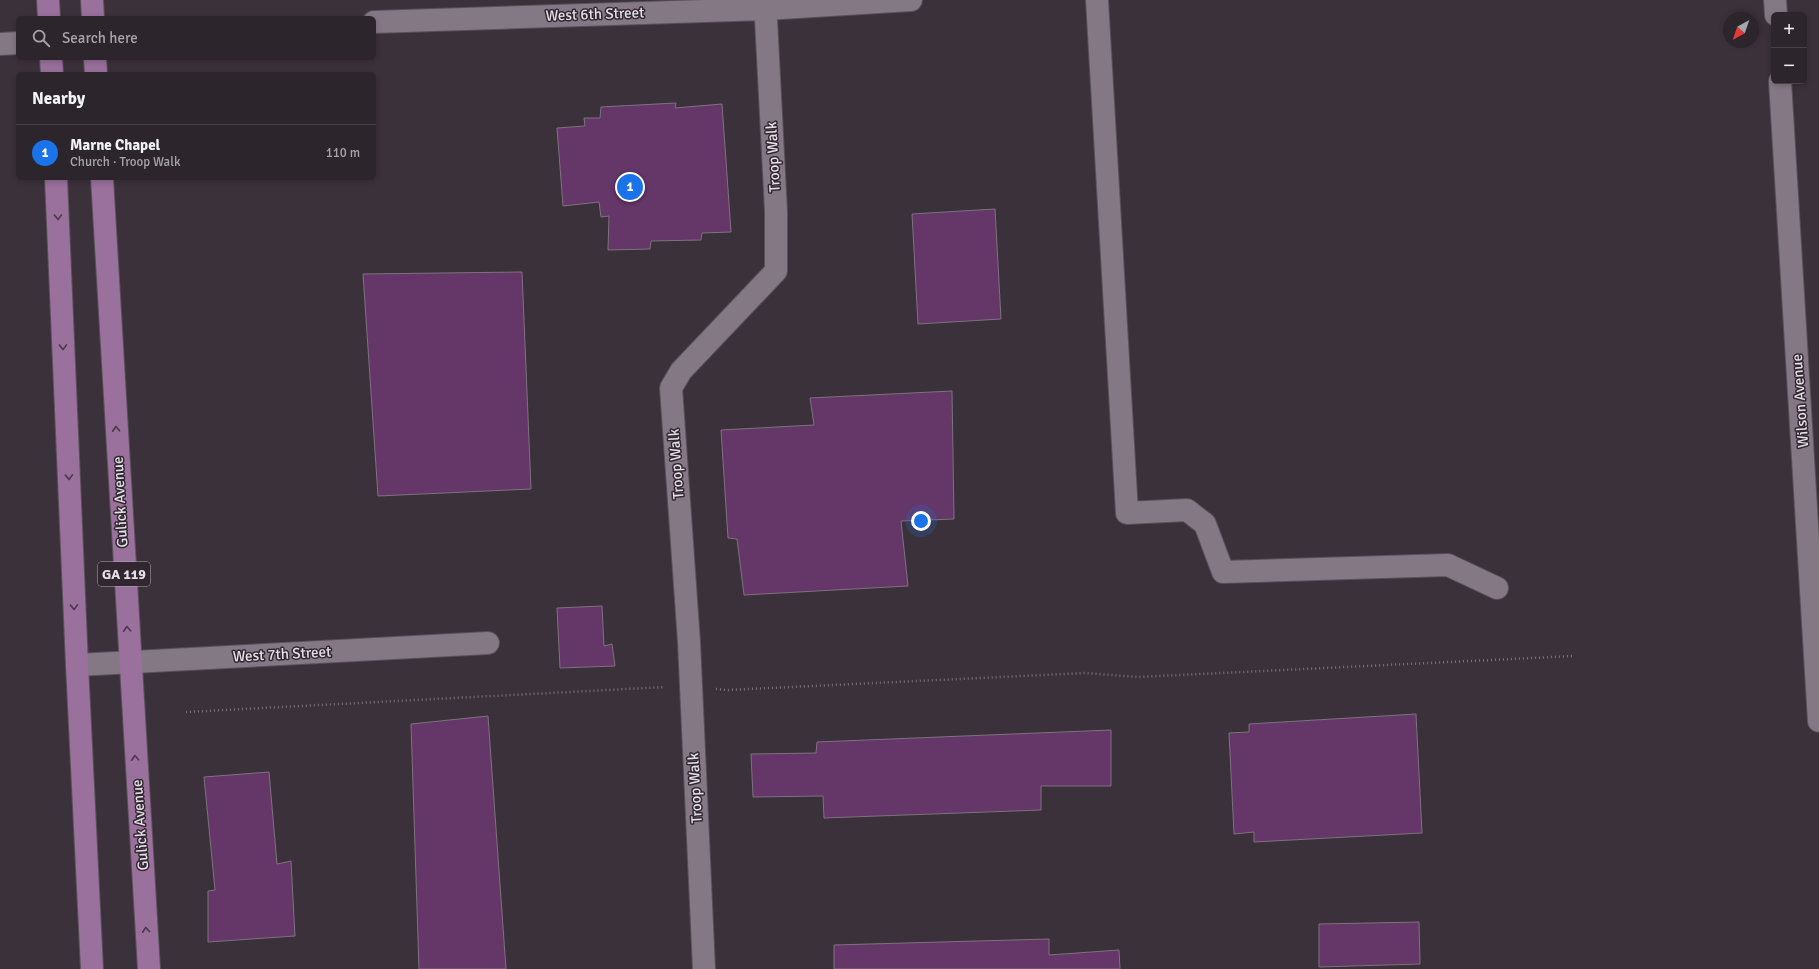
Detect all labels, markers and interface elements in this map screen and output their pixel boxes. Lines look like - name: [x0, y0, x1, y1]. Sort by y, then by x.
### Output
- street label: West 6th Street: [545, 3, 645, 25]
- north arrow: [1723, 12, 1759, 48]
- map controls: [1771, 12, 1807, 84]
- button: +: [1771, 12, 1807, 48]
- search box: [16, 16, 376, 60]
- icon: search: [30, 27, 52, 49]
- text: Search here: [62, 29, 138, 47]
- button: −: [1771, 48, 1807, 84]
- text: Nearby: [32, 88, 85, 109]
- street label: Troop Walk: [762, 121, 784, 193]
- text: Marne Chapel: [70, 136, 160, 154]
- text: 1: [41, 145, 49, 161]
- text: 110 m: [326, 145, 360, 161]
- text: Church · Troop Walk: [70, 154, 181, 170]
- pin: 1: [617, 172, 643, 202]
- one-way arrow: [53, 214, 62, 220]
- one-way arrow: [59, 344, 67, 350]
- street label: Wilson Avenue: [1788, 353, 1812, 449]
- one-way arrow: [111, 426, 120, 432]
- street label: Troop Walk: [665, 428, 687, 500]
- street label: Gulick Avenue: [109, 456, 131, 548]
- one-way arrow: [64, 474, 73, 480]
- your location: [911, 511, 931, 531]
- road number: GA 119: [98, 562, 150, 586]
- one-way arrow: [70, 604, 78, 610]
- one-way arrow: [123, 626, 132, 632]
- street label: West 7th Street: [232, 642, 332, 666]
- street label: Troop Walk: [684, 752, 706, 824]
- one-way arrow: [131, 755, 140, 761]
- street label: Gulick Avenue: [128, 779, 152, 871]
- one-way arrow: [142, 927, 151, 933]

